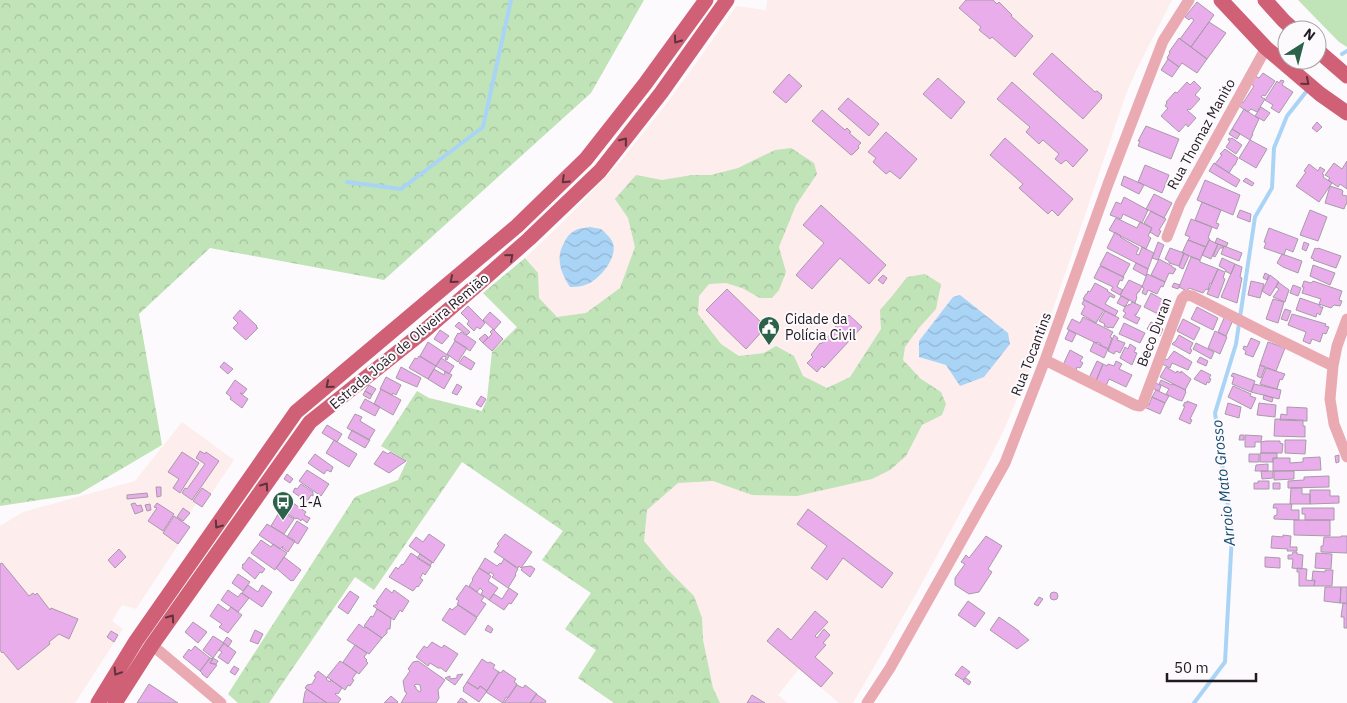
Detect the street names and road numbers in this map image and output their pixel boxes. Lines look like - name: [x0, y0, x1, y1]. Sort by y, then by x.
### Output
- street label: Rua Thomaz Manito: [1163, 75, 1239, 193]
- street label: Estrada João de Oliveira Remião: [326, 269, 492, 413]
- street label: Beco Duran: [1133, 295, 1175, 369]
- street label: Rua Tocantins: [1007, 309, 1055, 398]

